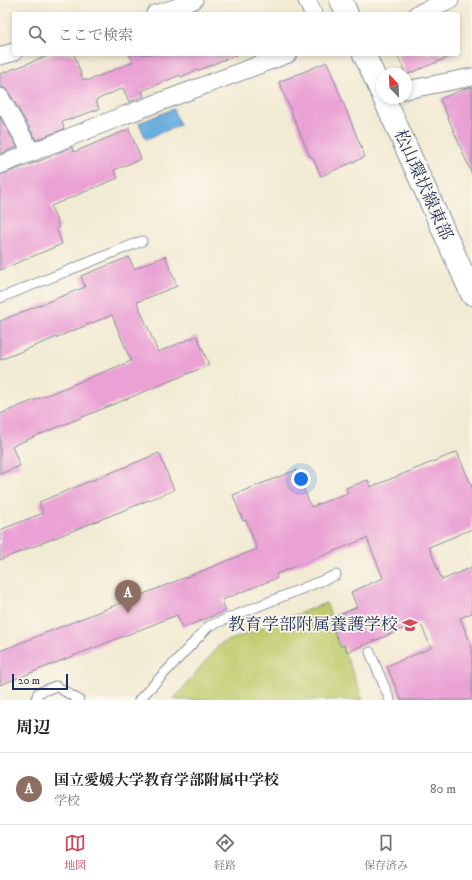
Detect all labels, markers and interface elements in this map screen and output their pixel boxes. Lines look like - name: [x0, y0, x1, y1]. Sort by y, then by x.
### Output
- search box: [12, 12, 460, 56]
- icon: search: [26, 23, 48, 45]
- text: ここで検索: [58, 26, 133, 45]
- north arrow: [376, 68, 412, 104]
- street label: 松山環状線東部: [389, 126, 457, 244]
- your location: [291, 469, 311, 489]
- pin: A: [115, 580, 141, 613]
- place label: 教育学部附属養護学校: [228, 614, 398, 636]
- school or university icon: 教育学部附属養護学校: [401, 616, 419, 634]
- scale bar: [12, 672, 68, 691]
- text: 20 m: [18, 674, 40, 688]
- text: 周辺: [16, 717, 50, 739]
- text: 国立愛媛大学教育学部附属中学校: [54, 771, 279, 790]
- text: A: [25, 781, 33, 797]
- text: 80 m: [430, 781, 456, 797]
- text: 学校: [54, 793, 80, 809]
- tab: 地図: [64, 832, 86, 873]
- tab: 経路: [214, 832, 236, 873]
- tab: 保存済み: [364, 832, 408, 873]

